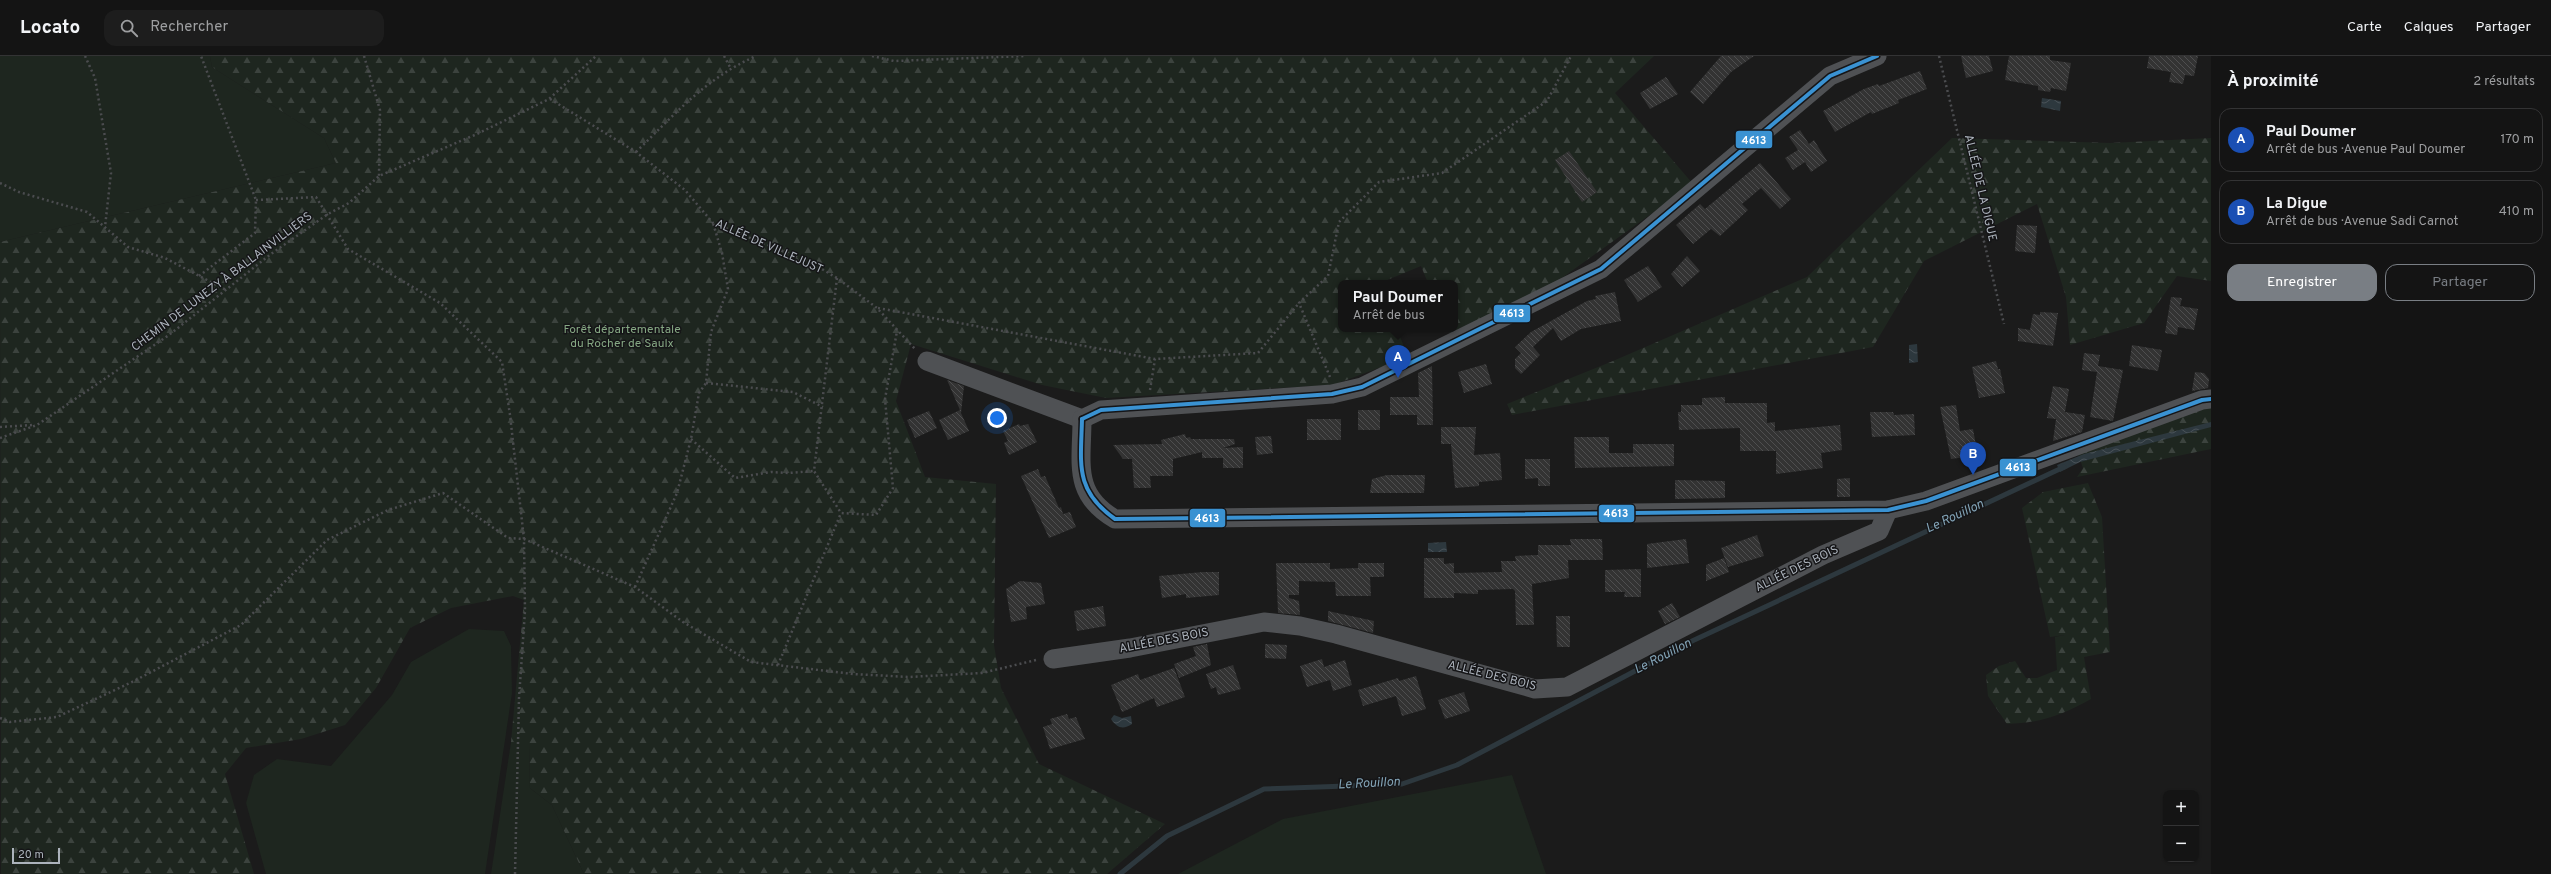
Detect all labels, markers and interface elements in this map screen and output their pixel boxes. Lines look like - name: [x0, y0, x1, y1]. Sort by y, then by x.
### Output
- search box: [104, 10, 384, 46]
- text: Locato: [20, 16, 80, 40]
- icon: search: [118, 17, 140, 39]
- text: Rechercher: [150, 18, 228, 37]
- text: Carte: [2347, 19, 2382, 36]
- text: Calques: [2404, 19, 2454, 36]
- text: Partager: [2476, 19, 2531, 36]
- text: À proximité: [2227, 71, 2319, 93]
- text: 2 résultats: [2473, 74, 2535, 90]
- text: Paul Doumer: [2266, 123, 2356, 142]
- line badge: 4613: [1735, 130, 1773, 149]
- text: A: [2236, 132, 2246, 148]
- text: 170 m: [2500, 132, 2534, 148]
- street label: ALLÉE DE LA DIGUE: [1960, 133, 2000, 243]
- text: 4613: [1742, 134, 1766, 148]
- text: Arrêt de bus · Avenue Paul Doumer: [2266, 142, 2465, 158]
- text: La Digue: [2266, 195, 2327, 214]
- text: B: [2237, 204, 2245, 220]
- text: 410 m: [2499, 204, 2534, 220]
- street label: CHEMIN DE LUNEZY À BALLAINVILLIERS: [128, 209, 316, 355]
- text: Arrêt de bus · Avenue Sadi Carnot: [2266, 214, 2458, 230]
- street label: ALLÉE DE VILLEJUST: [713, 216, 825, 278]
- button: Enregistrer: [2227, 264, 2377, 301]
- button: Partager: [2385, 264, 2535, 301]
- popup: [1338, 280, 1458, 332]
- text: Paul Doumer: [1353, 289, 1443, 308]
- line badge: 4613: [1493, 304, 1531, 323]
- text: 4613: [1500, 307, 1524, 321]
- text: Arrêt de bus: [1353, 308, 1425, 324]
- park label: Forêt départementale du Rocher de Saulx: [563, 322, 681, 352]
- pin: A: [1385, 345, 1411, 378]
- your location: [987, 408, 1007, 428]
- pin: B: [1960, 442, 1986, 475]
- line badge: 4613: [1999, 458, 2037, 477]
- text: 4613: [2006, 461, 2030, 475]
- water label: Le Rouillon: [1923, 497, 1987, 537]
- line badge: 4613: [1598, 504, 1635, 523]
- text: 4613: [1604, 507, 1628, 521]
- line badge: 4613: [1189, 508, 1226, 528]
- text: 4613: [1195, 512, 1219, 526]
- street label: ALLÉE DES BOIS: [1753, 542, 1841, 596]
- street label: ALLÉE DES BOIS: [1118, 624, 1210, 658]
- water label: Le Rouillon: [1632, 636, 1694, 678]
- street label: ALLÉE DES BOIS: [1446, 657, 1538, 695]
- water label: Le Rouillon: [1338, 774, 1400, 794]
- map controls: [2163, 790, 2199, 862]
- button: +: [2163, 790, 2199, 826]
- button: −: [2163, 826, 2199, 862]
- scale bar: [12, 846, 60, 865]
- text: 20 m: [18, 848, 44, 862]

